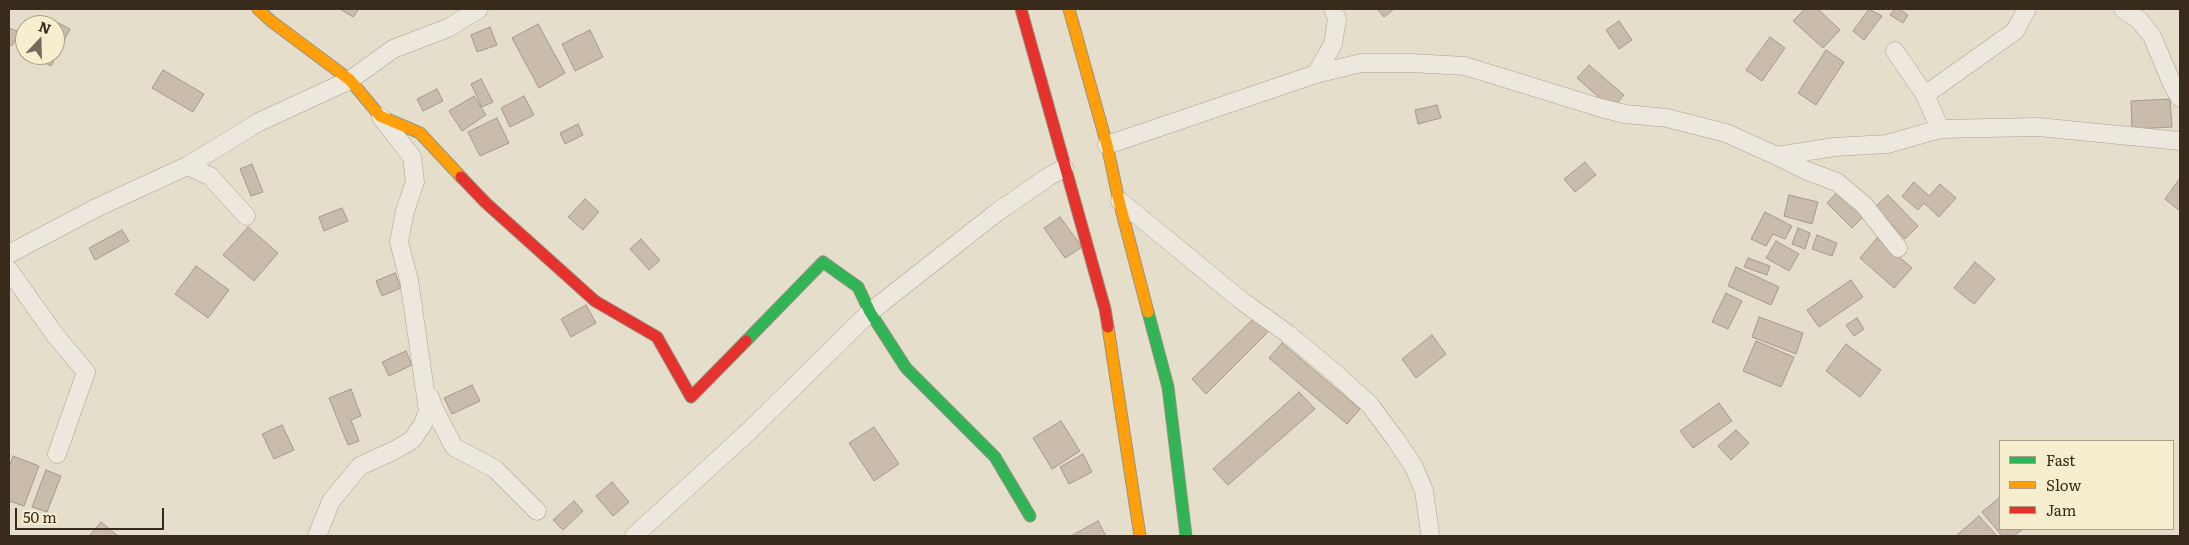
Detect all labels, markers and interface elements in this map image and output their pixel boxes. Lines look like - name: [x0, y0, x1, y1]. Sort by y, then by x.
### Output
- north arrow: [15, 15, 65, 65]
- text: N: [36, 15, 54, 38]
- legend: [1999, 440, 2174, 530]
- text: Fast: [2046, 448, 2075, 471]
- text: Slow: [2046, 473, 2081, 496]
- scale bar: [18, 498, 166, 530]
- text: Jam: [2046, 498, 2076, 521]
- text: 50 m: [23, 505, 57, 528]

